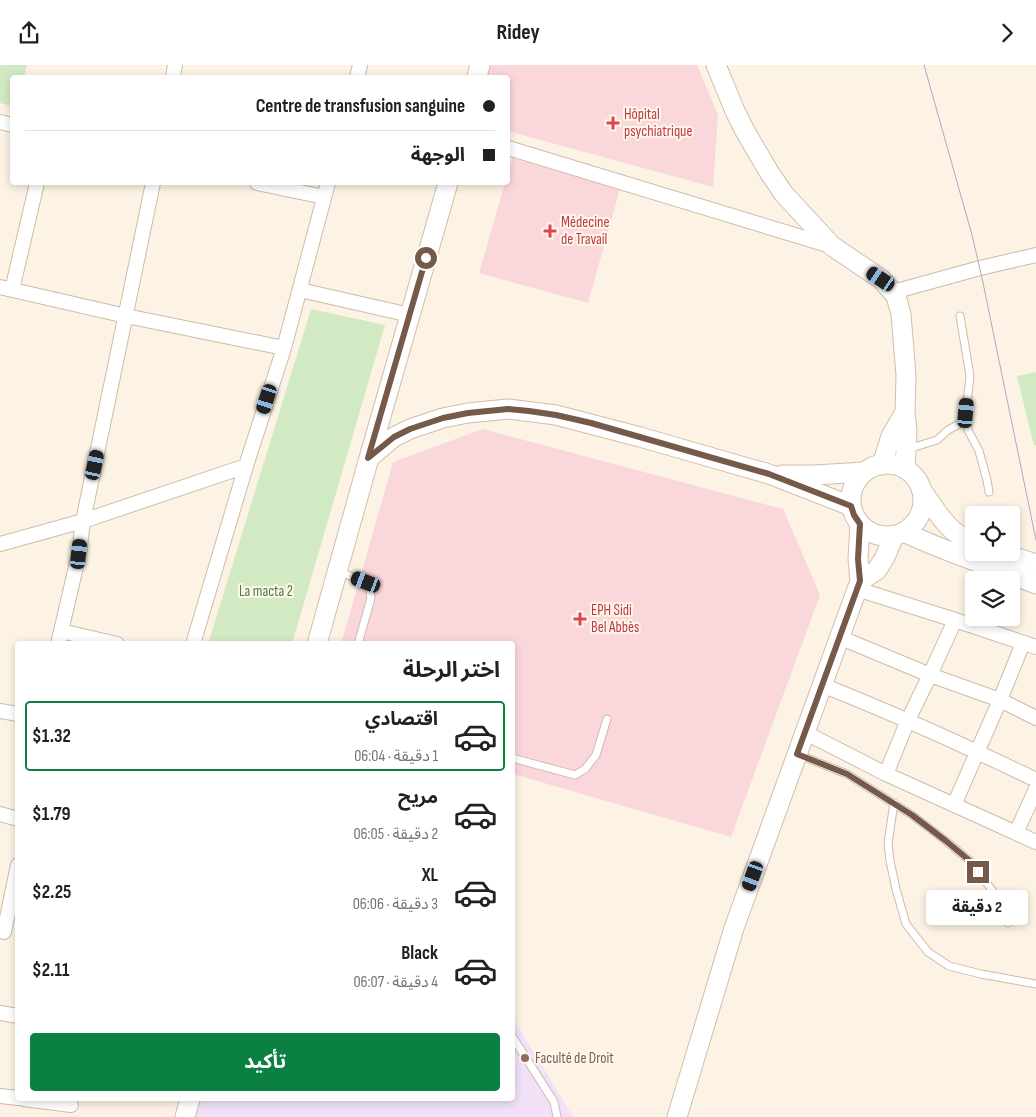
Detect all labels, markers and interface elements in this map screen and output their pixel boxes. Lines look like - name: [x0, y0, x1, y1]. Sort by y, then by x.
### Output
- icon: share: [15, 19, 43, 47]
- text: Ridey: [496, 19, 540, 46]
- icon: forward: [993, 19, 1021, 47]
- text: Centre de transfusion sanguine: [256, 95, 465, 118]
- place label: Hôpital psychiatrique: [624, 105, 692, 141]
- marker: Hôpital psychiatrique: [606, 116, 620, 130]
- text: الوجهة: [411, 144, 465, 167]
- place label: Médecine de Travail: [561, 213, 609, 249]
- marker: Médecine de Travail: [543, 224, 557, 238]
- route start: [415, 247, 437, 269]
- car: [864, 264, 897, 294]
- car: [255, 382, 278, 416]
- car: [957, 397, 974, 429]
- car: [84, 449, 105, 481]
- map controls: [965, 506, 1020, 626]
- button: locate: [965, 506, 1020, 561]
- car: [69, 538, 88, 570]
- car: [349, 570, 382, 594]
- button: layers: [965, 571, 1020, 626]
- park label: La macta 2: [239, 582, 293, 601]
- place label: EPH Sidi Bel Abbès: [591, 601, 639, 637]
- marker: EPH Sidi Bel Abbès: [573, 612, 587, 626]
- text: اختر الرحلة: [403, 657, 500, 684]
- text: اقتصادي: [365, 708, 438, 731]
- icon: car: [453, 714, 498, 759]
- text: $1.32: [32, 725, 71, 748]
- text: 1 دقيقة · 06:04: [354, 747, 438, 766]
- text: مريح: [398, 786, 438, 809]
- icon: car: [453, 792, 498, 837]
- text: $1.79: [32, 803, 71, 826]
- text: 2 دقيقة · 06:05: [353, 825, 438, 844]
- car: [740, 859, 765, 893]
- route end: [967, 861, 989, 883]
- text: XL: [422, 864, 438, 887]
- icon: car: [453, 870, 498, 915]
- text: $2.25: [32, 881, 71, 904]
- callout: 2 دقيقة: [927, 889, 1029, 925]
- text: 3 دقيقة · 06:06: [353, 895, 438, 914]
- text: 2 دقيقة: [952, 898, 1002, 917]
- text: Black: [401, 942, 438, 965]
- icon: car: [453, 948, 498, 993]
- text: $2.11: [32, 959, 69, 982]
- text: 4 دقيقة · 06:07: [353, 973, 438, 992]
- button: تأكيد: [30, 1033, 500, 1091]
- place label: Faculté de Droit: [535, 1049, 614, 1068]
- marker: Faculté de Droit: [519, 1052, 531, 1064]

